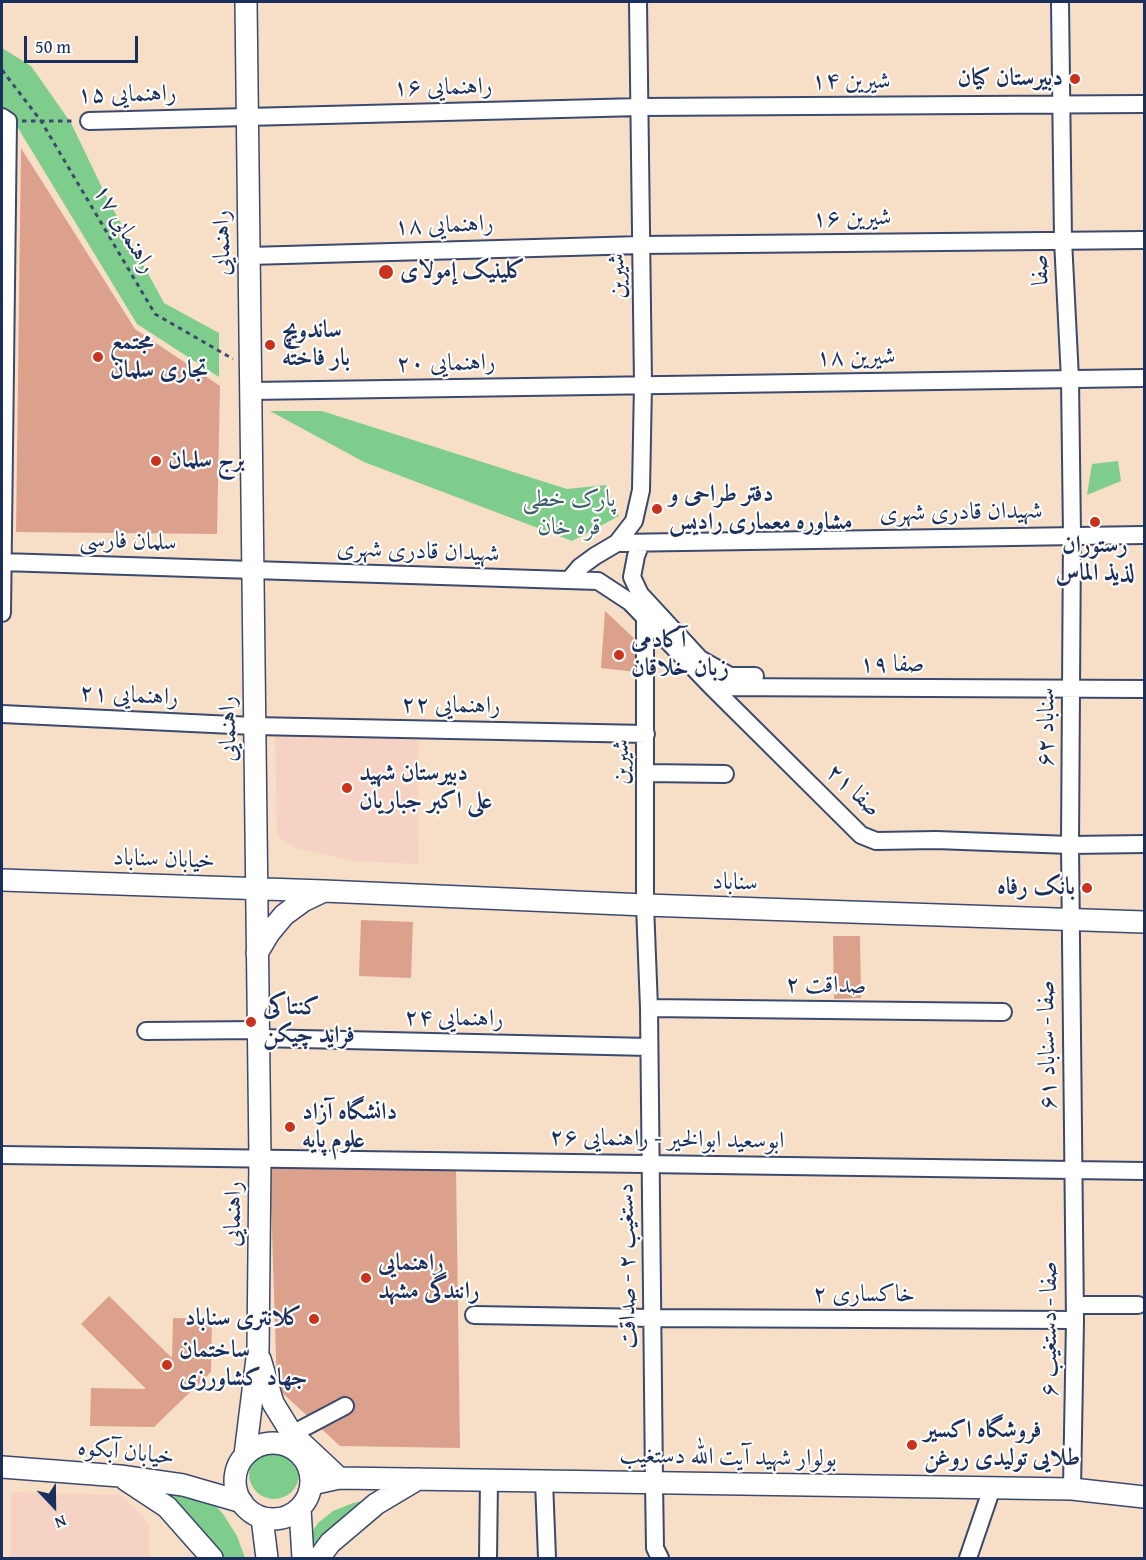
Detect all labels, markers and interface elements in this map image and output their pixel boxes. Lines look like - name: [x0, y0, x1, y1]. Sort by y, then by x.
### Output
- scale bar: [27, 24, 141, 62]
- text: 50 m: [35, 33, 71, 60]
- place label: دبیرستان کیان: [958, 65, 1063, 93]
- street label: شیرین ۱۴: [811, 68, 891, 96]
- marker: دبیرستان کیان: [1068, 72, 1082, 86]
- street label: راهنمایی ۱۶: [393, 73, 493, 103]
- street label: راهنمایی ۱۵: [77, 80, 177, 110]
- street label: راهنمایی ۱۷: [86, 179, 162, 279]
- street label: شیرین ۱۶: [812, 204, 892, 234]
- street label: راهنمایی: [208, 210, 238, 276]
- street label: راهنمایی ۱۸: [394, 210, 494, 242]
- street label: شیرین: [603, 253, 633, 299]
- street label: صفا: [1026, 254, 1056, 286]
- place label: کلینیک إمولای: [400, 258, 525, 286]
- marker: کلینیک إمولای: [377, 263, 395, 281]
- place label: ساندویچ بار فاخته: [282, 317, 350, 373]
- place label: مجتمع تجاری سلمان: [110, 329, 208, 385]
- marker: ساندویچ بار فاخته: [263, 338, 277, 352]
- street label: شیرین ۱۸: [816, 343, 896, 373]
- street label: راهنمایی ۲۰: [396, 349, 496, 379]
- marker: مجتمع تجاری سلمان: [91, 350, 105, 364]
- place label: برج سلمان: [168, 447, 245, 475]
- marker: برج سلمان: [149, 454, 163, 468]
- place label: دفتر طراحی و مشاوره معماری رادیس: [669, 481, 853, 537]
- park label: پارک خطی قره خان: [522, 486, 616, 542]
- street label: شهیدان قادری شهری: [879, 497, 1043, 529]
- marker: دفتر طراحی و مشاوره معماری رادیس: [650, 502, 664, 516]
- marker: رستوران لذیذ الماس: [1088, 515, 1102, 529]
- street label: سلمان فارسی: [79, 526, 177, 558]
- place label: رستوران لذیذ الماس: [1055, 532, 1135, 588]
- street label: شهیدان قادری شهری: [336, 535, 500, 569]
- place label: آکادمی زبان خلاقان: [631, 627, 729, 683]
- marker: آکادمی زبان خلاقان: [612, 648, 626, 662]
- street label: صفا ۱۹: [860, 651, 924, 679]
- street label: راهنمایی ۲۱: [79, 679, 179, 713]
- street label: سناباد ۶۲: [1032, 687, 1062, 767]
- street label: راهنمایی ۲۲: [401, 691, 501, 721]
- street label: راهنمایی: [214, 696, 244, 762]
- street label: شیرین: [608, 739, 636, 785]
- street label: صفا ۲۱: [820, 758, 886, 824]
- place label: دبیرستان شهید علی اکبر جباریان: [359, 760, 492, 816]
- marker: دبیرستان شهید علی اکبر جباریان: [340, 781, 354, 795]
- street label: خیابان سناباد: [113, 844, 215, 876]
- street label: سناباد: [712, 868, 758, 898]
- place label: بانک رفاه: [997, 874, 1075, 902]
- marker: بانک رفاه: [1080, 881, 1094, 895]
- street label: صداقت ۲: [785, 971, 867, 1001]
- street label: صفا - سناباد ۶۱: [1032, 980, 1064, 1110]
- place label: کنتاکی فراید چیکن: [263, 994, 355, 1050]
- street label: راهنمایی ۲۴: [404, 1004, 504, 1034]
- marker: کنتاکی فراید چیکن: [244, 1015, 258, 1029]
- place label: دانشگاه آزاد علوم پایه: [302, 1099, 397, 1155]
- marker: دانشگاه آزاد علوم پایه: [283, 1120, 297, 1134]
- street label: ابوسعید ابوالخیر - راهنمایی ۲۶: [549, 1124, 785, 1156]
- street label: راهنمایی: [219, 1181, 249, 1247]
- street label: دستغیب ۲ - صداقت: [612, 1183, 644, 1349]
- place label: راهنمایی رانندگی مشهد: [378, 1250, 480, 1306]
- street label: صفا - دستغیب ۶: [1036, 1261, 1064, 1397]
- marker: راهنمایی رانندگی مشهد: [359, 1271, 373, 1285]
- street label: خاکساری ۲: [813, 1281, 915, 1309]
- place label: کلانتری سناباد: [185, 1305, 302, 1333]
- marker: کلانتری سناباد: [307, 1312, 321, 1326]
- place label: ساختمان جهاد کشاورزی: [179, 1337, 308, 1393]
- marker: ساختمان جهاد کشاورزی: [160, 1358, 174, 1372]
- place label: فروشگاه اکسیر طلایی تولیدی روغن: [924, 1417, 1080, 1473]
- street label: خیابان آبکوه: [76, 1434, 176, 1472]
- marker: فروشگاه اکسیر طلایی تولیدی روغن: [905, 1438, 919, 1452]
- street label: بولوار شهید آیت الله دستغیب: [619, 1442, 837, 1474]
- north arrow: [24, 1476, 84, 1536]
- text: N: [51, 1510, 70, 1536]

